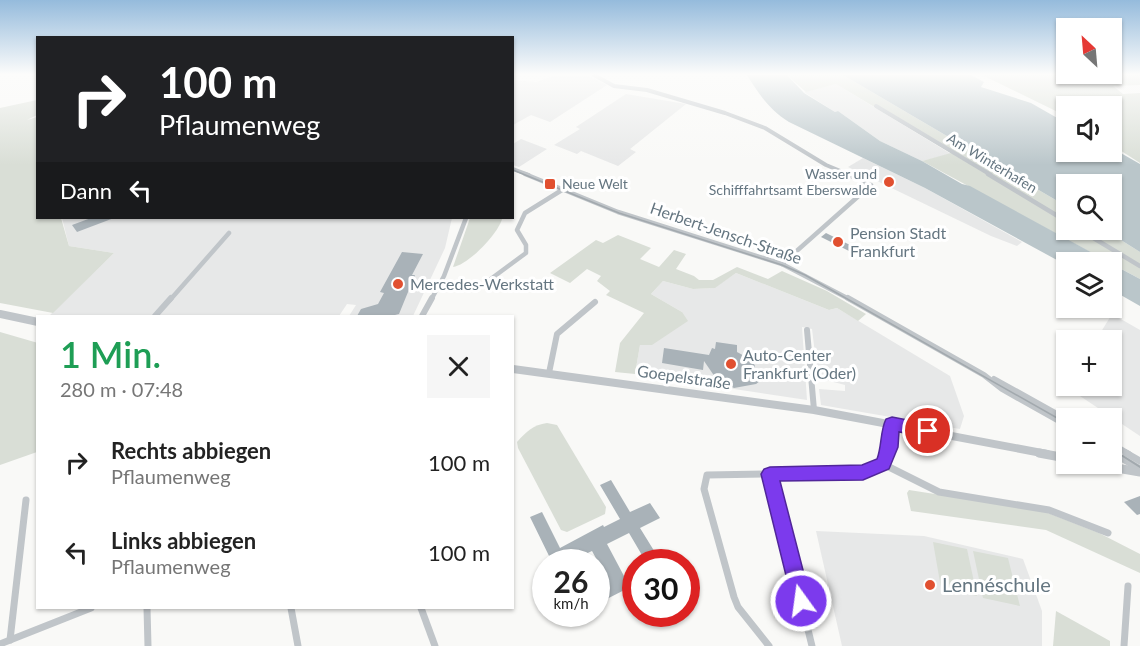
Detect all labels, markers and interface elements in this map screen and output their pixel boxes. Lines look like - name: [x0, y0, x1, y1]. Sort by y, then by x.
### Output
- north arrow: [1056, 18, 1122, 84]
- map controls: [1056, 18, 1122, 474]
- text: 100 m: [159, 57, 277, 107]
- icon: right: [60, 60, 138, 138]
- button: sound: [1056, 96, 1122, 162]
- text: Pflaumenweg: [159, 108, 320, 141]
- street label: Am Winterhafen: [944, 129, 1040, 196]
- place label: Wasser und Schifffahrtsamt Eberswalde: [709, 165, 877, 198]
- icon: left: [124, 174, 157, 207]
- button: search: [1056, 174, 1122, 240]
- place label: Neue Welt: [562, 175, 628, 192]
- marker: Wasser und Schifffahrtsamt Eberswalde: [882, 175, 896, 189]
- text: Dann: [60, 177, 112, 204]
- marker: Neue Welt: [543, 177, 557, 191]
- street label: Herbert-Jensch-Straße: [648, 198, 804, 267]
- place label: Pension Stadt Frankfurt: [850, 223, 946, 260]
- marker: Pension Stadt Frankfurt: [831, 235, 845, 249]
- button: layers: [1056, 252, 1122, 318]
- place label: Mercedes-Werkstatt: [410, 274, 554, 293]
- marker: Mercedes-Werkstatt: [391, 277, 405, 291]
- button: +: [1056, 330, 1122, 396]
- text: 1 Min.: [60, 332, 161, 376]
- button: close: [427, 335, 490, 398]
- place label: Auto-Center Frankfurt (Oder): [743, 345, 856, 382]
- marker: Auto-Center Frankfurt (Oder): [724, 357, 738, 371]
- street label: Goepelstraße: [636, 361, 732, 392]
- text: 280 m · 07:48: [60, 377, 183, 401]
- pin: [902, 405, 953, 456]
- button: −: [1056, 408, 1122, 474]
- icon: arrive: [911, 414, 944, 447]
- text: Rechts abbiegen: [111, 437, 271, 464]
- icon: right: [60, 446, 93, 479]
- text: 100 m: [428, 449, 490, 476]
- text: Pflaumenweg: [111, 464, 231, 488]
- text: Links abbiegen: [111, 527, 256, 554]
- icon: left: [60, 536, 93, 569]
- text: 100 m: [428, 539, 490, 566]
- speed limit sign: 30: [622, 549, 700, 627]
- text: Pflaumenweg: [111, 554, 231, 578]
- text: 26: [554, 563, 588, 599]
- position arrow: [769, 569, 833, 633]
- place label: Lennéschule: [942, 572, 1051, 596]
- marker: Lennéschule: [923, 578, 937, 592]
- text: km/h: [553, 594, 589, 612]

